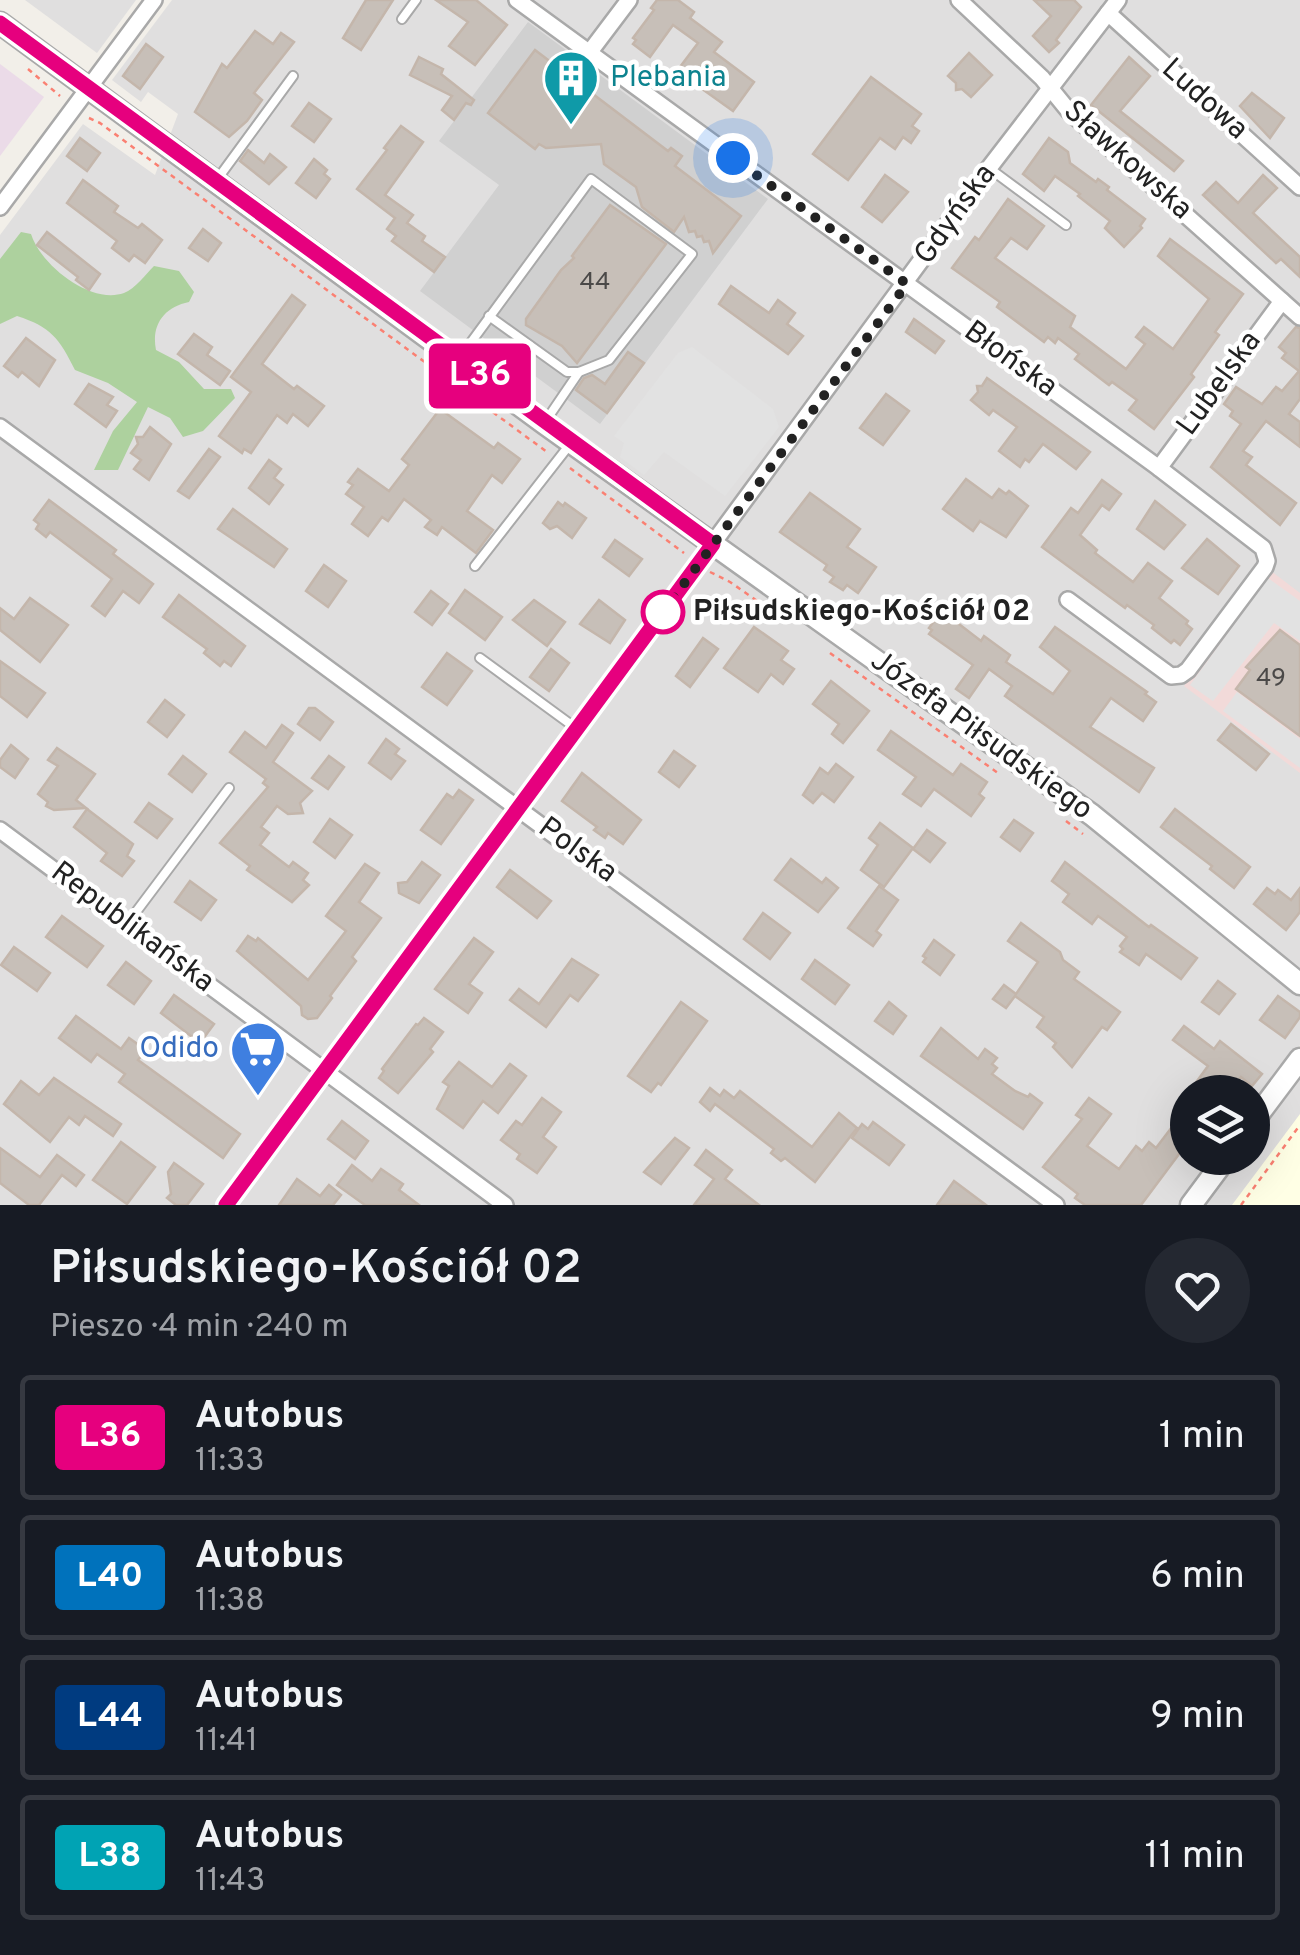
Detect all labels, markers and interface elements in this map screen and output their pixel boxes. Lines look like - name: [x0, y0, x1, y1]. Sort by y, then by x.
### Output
- building icon: Plebania: [541, 48, 601, 127]
- street label: Ludowa: [1153, 52, 1255, 148]
- place label: Plebania: [610, 60, 727, 97]
- street label: Sławkowska: [1055, 94, 1199, 228]
- your location: [708, 133, 758, 183]
- street label: Gdyńska: [907, 157, 1005, 273]
- house number: 44: [579, 267, 611, 299]
- street label: Błońska: [956, 314, 1064, 406]
- street label: Lubelska: [1170, 325, 1270, 443]
- line badge: L36: [422, 344, 538, 408]
- text: L36: [449, 354, 511, 398]
- marker: Piłsudskiego-Kościół 02: [642, 591, 684, 633]
- place label: Piłsudskiego-Kościół 02: [693, 594, 1030, 631]
- street label: Józefa Piłsudskiego: [863, 643, 1099, 829]
- house number: 49: [1256, 663, 1286, 695]
- street label: Polska: [530, 810, 624, 892]
- street label: Republikańska: [43, 855, 221, 1001]
- supermarket icon: Odido: [228, 1019, 288, 1098]
- place label: Odido: [139, 1031, 219, 1068]
- map controls: [1170, 1075, 1270, 1175]
- button: layers: [1170, 1075, 1270, 1175]
- button: heart: [1145, 1238, 1250, 1343]
- text: Piłsudskiego-Kościół 02: [50, 1240, 582, 1300]
- text: Pieszo · 4 min · 240 m: [50, 1308, 349, 1348]
- text: Autobus: [195, 1393, 344, 1442]
- text: 1 min: [1159, 1413, 1245, 1462]
- text: L36: [79, 1415, 141, 1459]
- text: 11:33: [195, 1442, 265, 1482]
- text: Autobus: [195, 1533, 344, 1582]
- text: 6 min: [1150, 1553, 1245, 1602]
- text: L40: [77, 1555, 143, 1599]
- text: 11:38: [195, 1582, 265, 1622]
- text: Autobus: [195, 1673, 344, 1722]
- text: 9 min: [1150, 1693, 1245, 1742]
- text: L44: [77, 1695, 143, 1739]
- text: 11:41: [195, 1722, 258, 1762]
- text: Autobus: [195, 1813, 344, 1862]
- text: 11 min: [1144, 1833, 1245, 1882]
- text: L38: [79, 1835, 141, 1879]
- text: 11:43: [195, 1862, 265, 1902]

